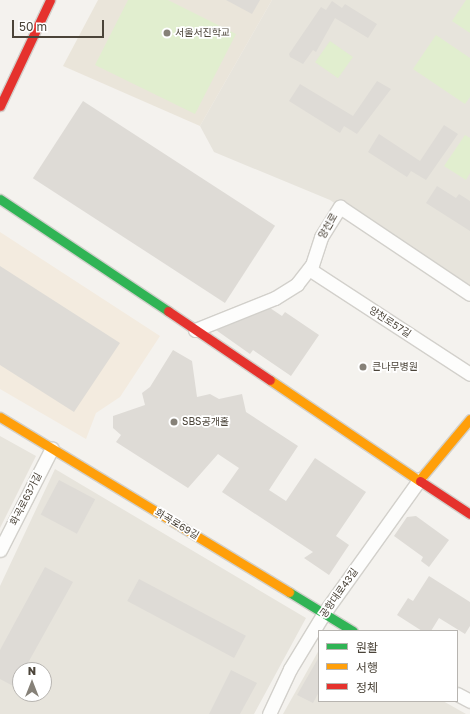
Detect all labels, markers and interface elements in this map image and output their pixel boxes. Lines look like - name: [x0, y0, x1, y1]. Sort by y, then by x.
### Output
- scale bar: [14, 12, 106, 38]
- text: 50 m: [19, 19, 47, 34]
- place label: 서울서진학교: [175, 27, 230, 39]
- marker: 서울서진학교: [162, 28, 172, 38]
- street label: 양천로: [316, 211, 340, 241]
- street label: 양천로57길: [367, 304, 413, 340]
- marker: 큰나무병원: [357, 361, 369, 373]
- place label: 큰나무병원: [372, 361, 418, 373]
- place label: SBS공개홀: [182, 416, 229, 428]
- marker: SBS공개홀: [169, 417, 179, 427]
- street label: 화곡로63가길: [8, 470, 44, 528]
- street label: 화곡로69길: [153, 506, 201, 542]
- street label: 공항대로43길: [317, 566, 361, 620]
- legend: [318, 630, 458, 702]
- text: 원활: [356, 640, 378, 655]
- text: 서행: [356, 660, 378, 675]
- north arrow: [12, 662, 52, 702]
- text: N: [28, 664, 36, 677]
- text: 정체: [356, 680, 378, 695]

